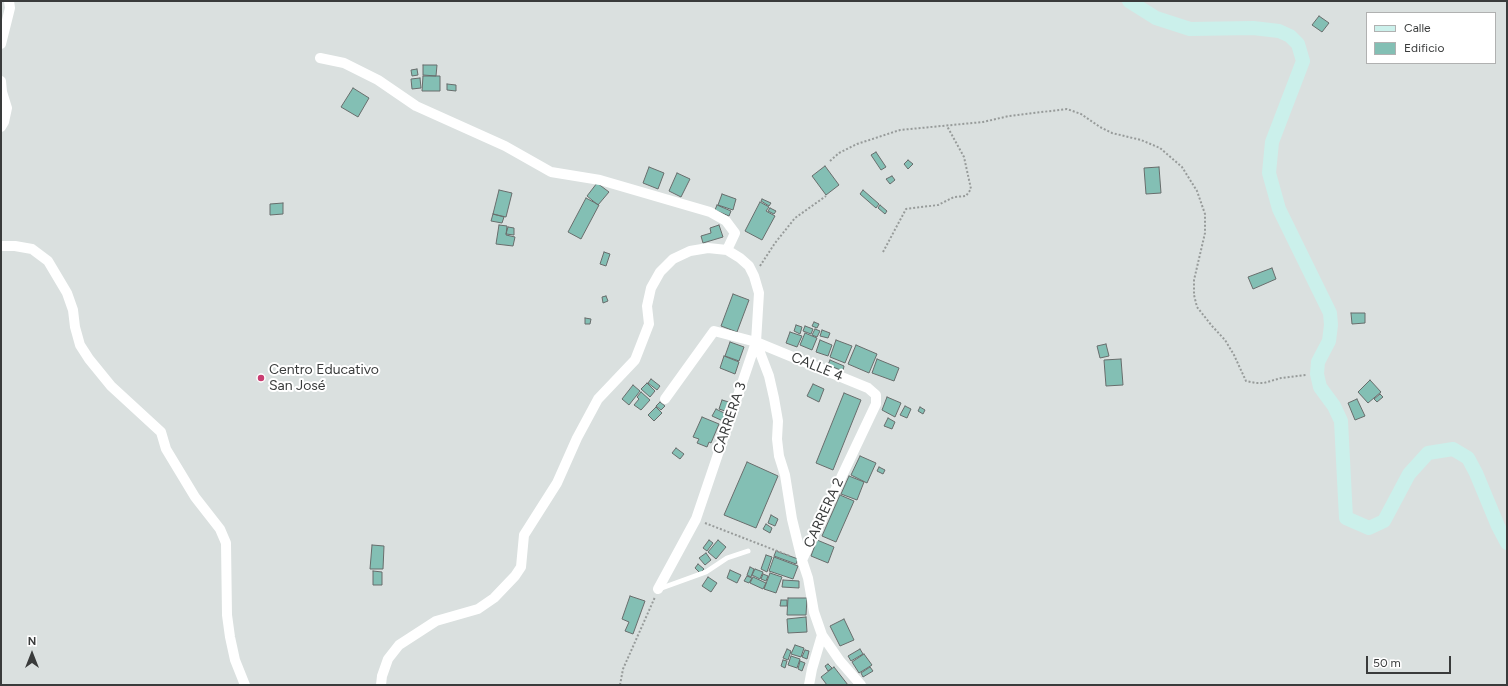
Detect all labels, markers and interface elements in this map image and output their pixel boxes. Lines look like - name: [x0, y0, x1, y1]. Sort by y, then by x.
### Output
- legend: [1366, 12, 1496, 64]
- text: Calle: [1404, 21, 1431, 35]
- text: Edificio: [1404, 41, 1444, 55]
- street label: CALLE 4: [789, 349, 845, 385]
- place label: Centro Educativo San José: [269, 362, 379, 394]
- marker: Centro Educativo San José: [256, 373, 266, 383]
- street label: CARRERA 3: [710, 380, 750, 456]
- street label: CARRERA 2: [801, 475, 847, 551]
- north arrow: [12, 634, 52, 674]
- text: N: [28, 635, 36, 648]
- scale bar: [1368, 648, 1453, 674]
- text: 50 m: [1373, 656, 1401, 670]

